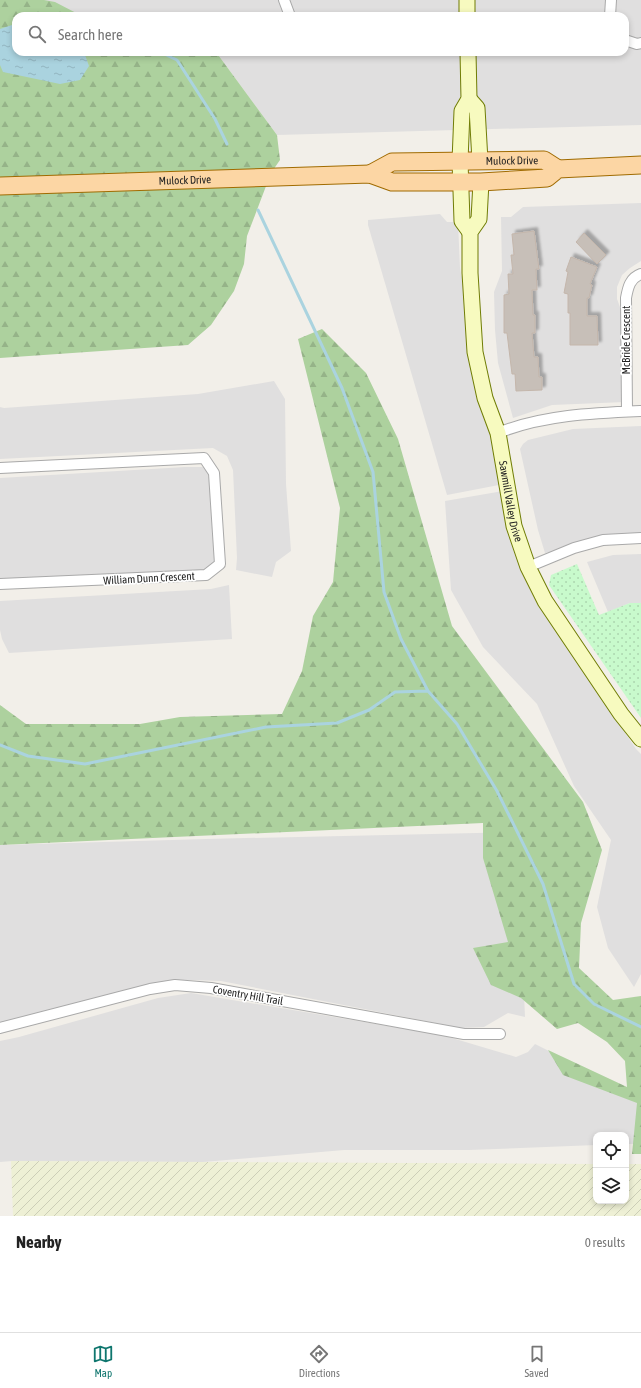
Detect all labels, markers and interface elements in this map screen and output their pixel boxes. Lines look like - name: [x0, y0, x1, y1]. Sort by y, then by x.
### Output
- search box: [12, 12, 629, 56]
- icon: search: [26, 23, 48, 45]
- text: Search here: [58, 26, 123, 43]
- street label: Mulock Drive: [486, 154, 538, 167]
- street label: Mulock Drive: [158, 173, 211, 187]
- street label: McBride Crescent: [620, 306, 632, 374]
- street label: Sawmill Valley Drive: [497, 460, 525, 543]
- street label: William Dunn Crescent: [103, 570, 195, 586]
- street label: Coventry Hill Trail: [212, 983, 284, 1007]
- map controls: [593, 1132, 629, 1204]
- button: locate: [593, 1132, 629, 1168]
- button: layers: [593, 1168, 629, 1204]
- text: Nearby: [16, 1232, 62, 1252]
- text: 0 results: [585, 1235, 625, 1250]
- tab: Map: [92, 1343, 114, 1379]
- tab: Directions: [299, 1343, 340, 1379]
- tab: Saved: [524, 1343, 549, 1379]

